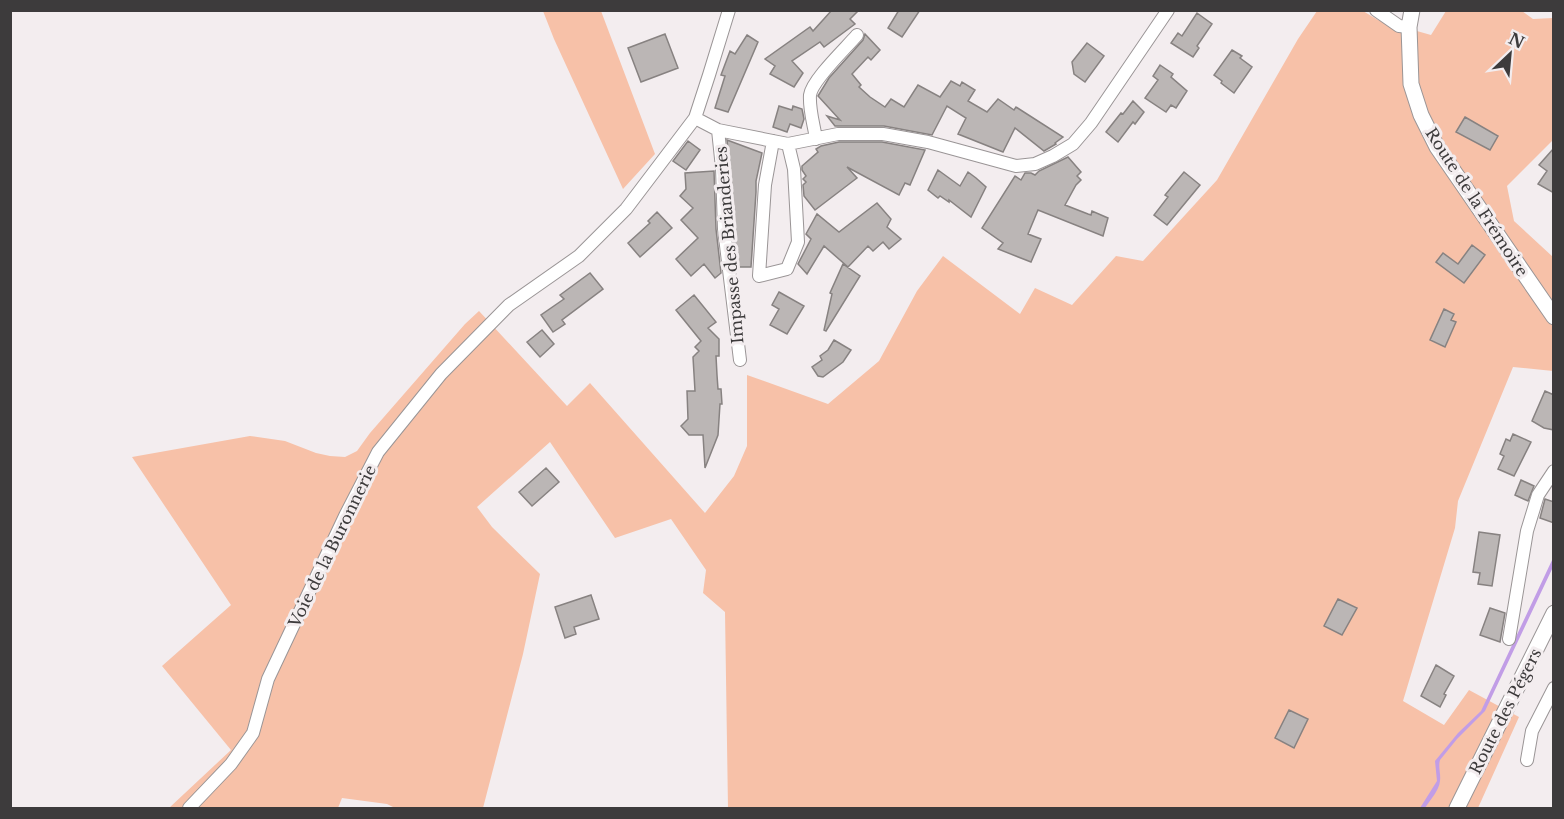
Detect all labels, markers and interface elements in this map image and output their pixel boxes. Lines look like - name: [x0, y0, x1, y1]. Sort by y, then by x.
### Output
- north arrow: [1480, 24, 1540, 84]
- text: N: [1505, 28, 1528, 53]
- street label: Route de la Frémoire: [1421, 124, 1533, 280]
- street label: Impasse des Brianderies: [710, 145, 748, 345]
- street label: Voie de la Buronnerie: [284, 462, 380, 631]
- street label: Route des Pégers: [1465, 645, 1545, 777]

